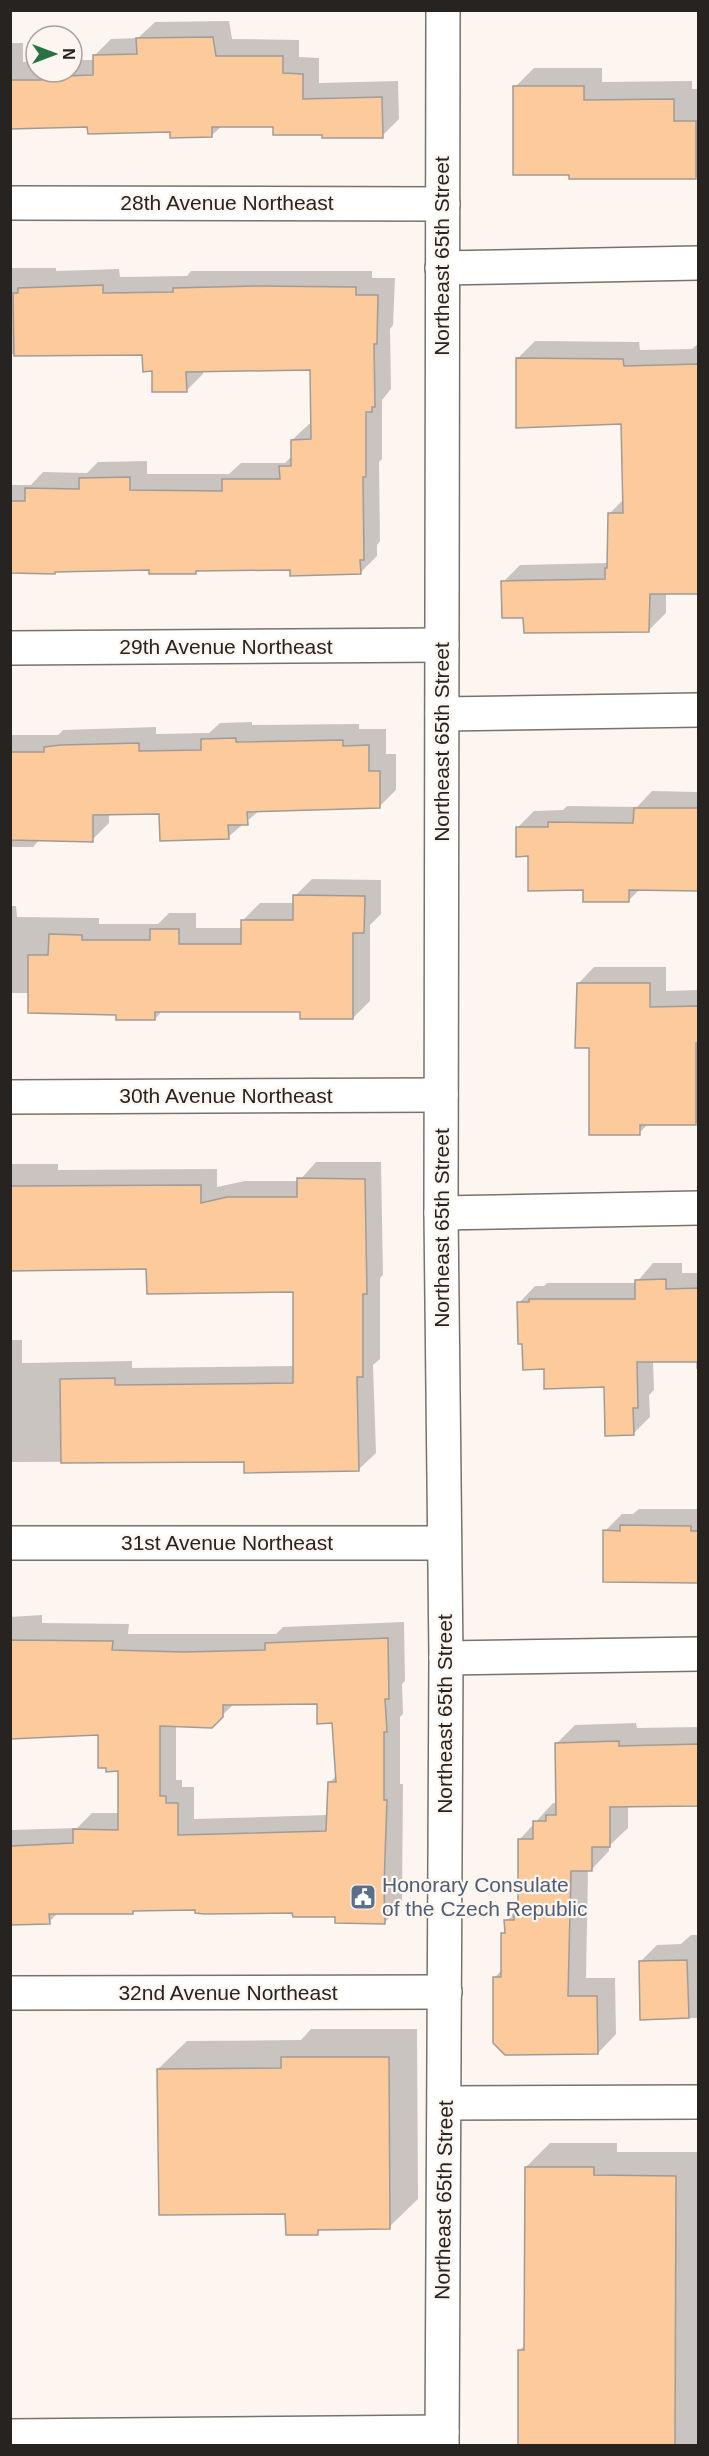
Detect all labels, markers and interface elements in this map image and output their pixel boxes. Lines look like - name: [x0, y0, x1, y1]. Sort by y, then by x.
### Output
- north arrow: [24, 24, 84, 84]
- text: N: [60, 48, 77, 60]
- street label: Northeast 65th Street: [430, 156, 453, 356]
- street label: 28th Avenue Northeast: [120, 191, 334, 214]
- street label: 29th Avenue Northeast: [119, 635, 333, 658]
- street label: Northeast 65th Street: [430, 642, 453, 842]
- street label: 30th Avenue Northeast: [119, 1084, 333, 1107]
- street label: Northeast 65th Street: [430, 1128, 453, 1328]
- street label: 31st Avenue Northeast: [121, 1531, 333, 1554]
- street label: Northeast 65th Street: [433, 1614, 456, 1814]
- place label: Honorary Consulate of the Czech Republic: [382, 1873, 587, 1920]
- public building icon: Honorary Consulate of the Czech Republic: [348, 1882, 378, 1912]
- street label: 32nd Avenue Northeast: [118, 1981, 338, 2004]
- street label: Northeast 65th Street: [430, 2100, 457, 2300]

